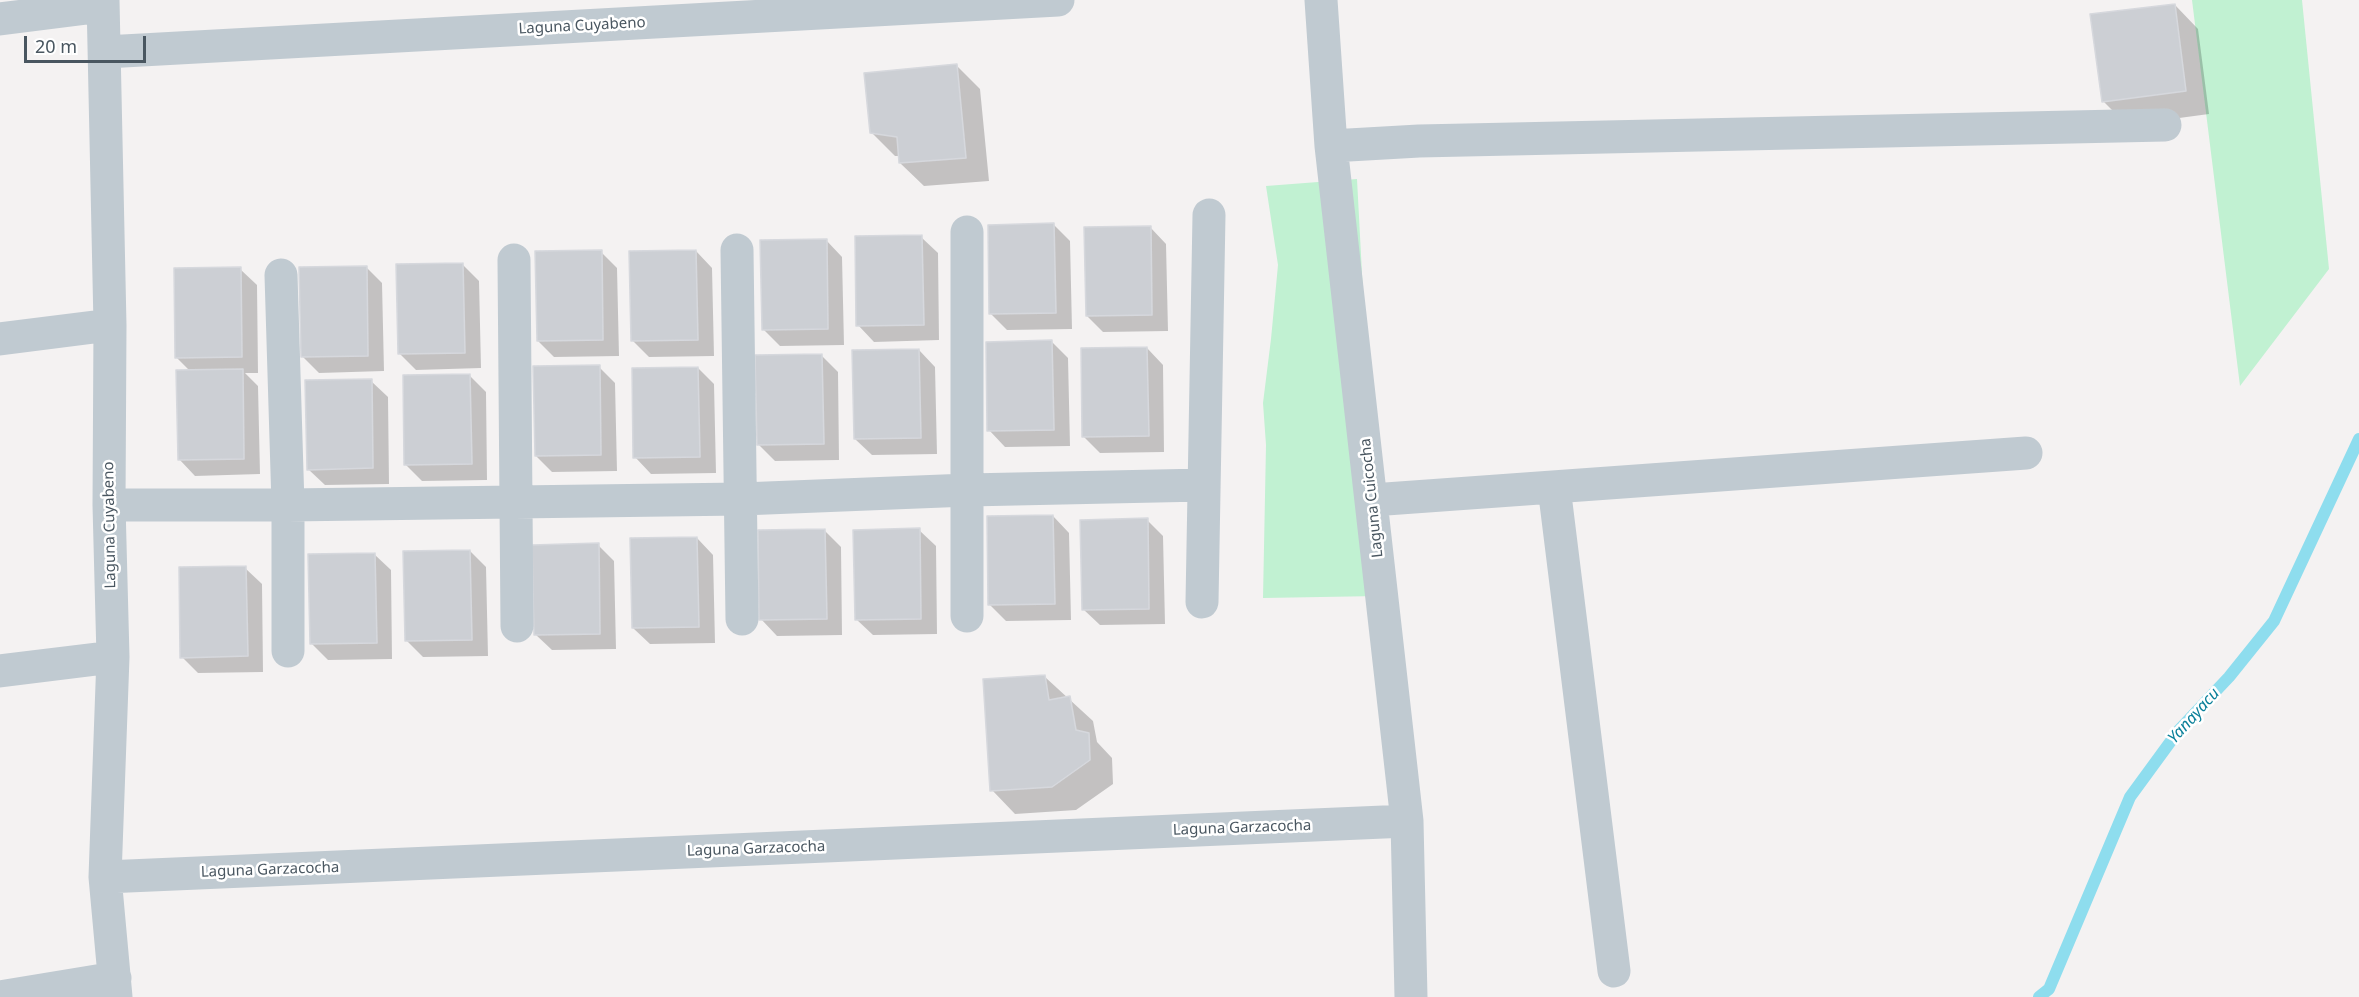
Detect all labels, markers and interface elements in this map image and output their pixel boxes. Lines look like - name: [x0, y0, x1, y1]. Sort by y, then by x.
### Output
- street label: Laguna Cuyabeno: [518, 14, 646, 38]
- scale bar: [27, 24, 148, 62]
- text: 20 m: [35, 34, 77, 58]
- street label: Laguna Cuicocha: [1357, 437, 1387, 559]
- street label: Laguna Cuyabeno: [100, 461, 120, 589]
- water label: Yanayacu: [2164, 684, 2224, 748]
- street label: Laguna Garzacocha: [1172, 817, 1312, 839]
- street label: Laguna Garzacocha: [686, 838, 826, 860]
- street label: Laguna Garzacocha: [200, 859, 340, 881]

